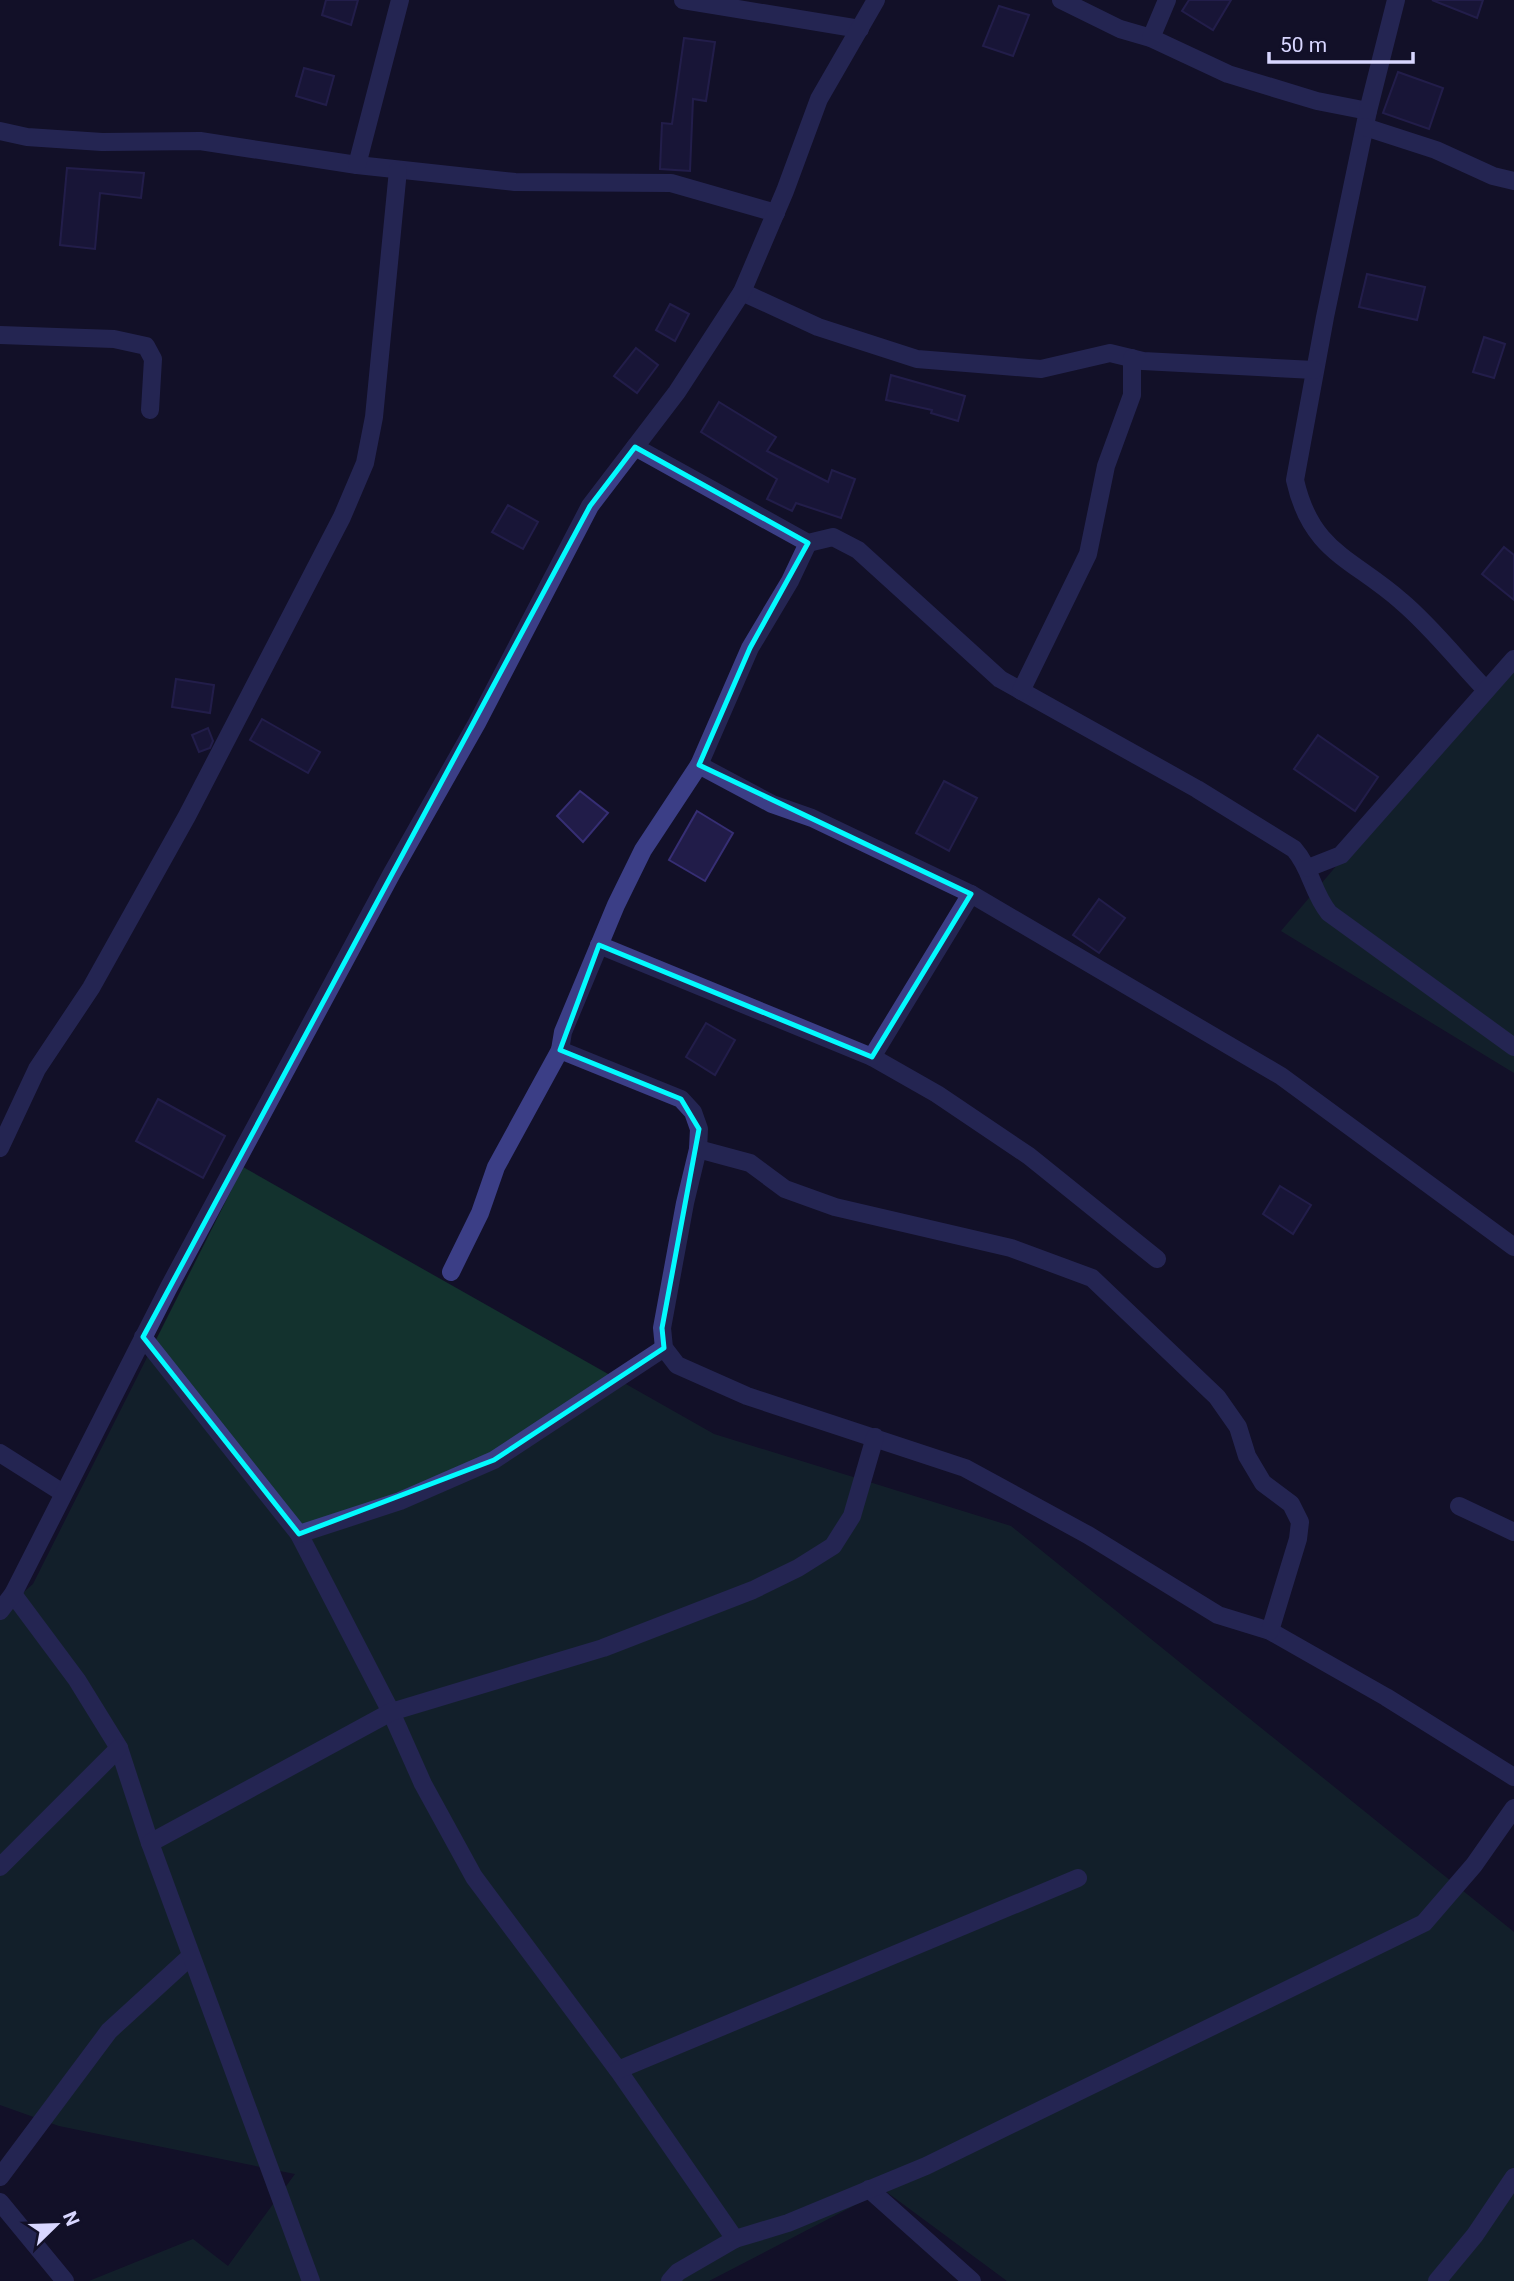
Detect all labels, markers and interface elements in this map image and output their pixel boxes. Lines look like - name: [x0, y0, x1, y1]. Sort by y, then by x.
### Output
- scale bar: [1269, 21, 1412, 65]
- text: 50 m: [1280, 33, 1327, 57]
- north arrow: [21, 2190, 91, 2260]
- text: N: [58, 2208, 84, 2229]

